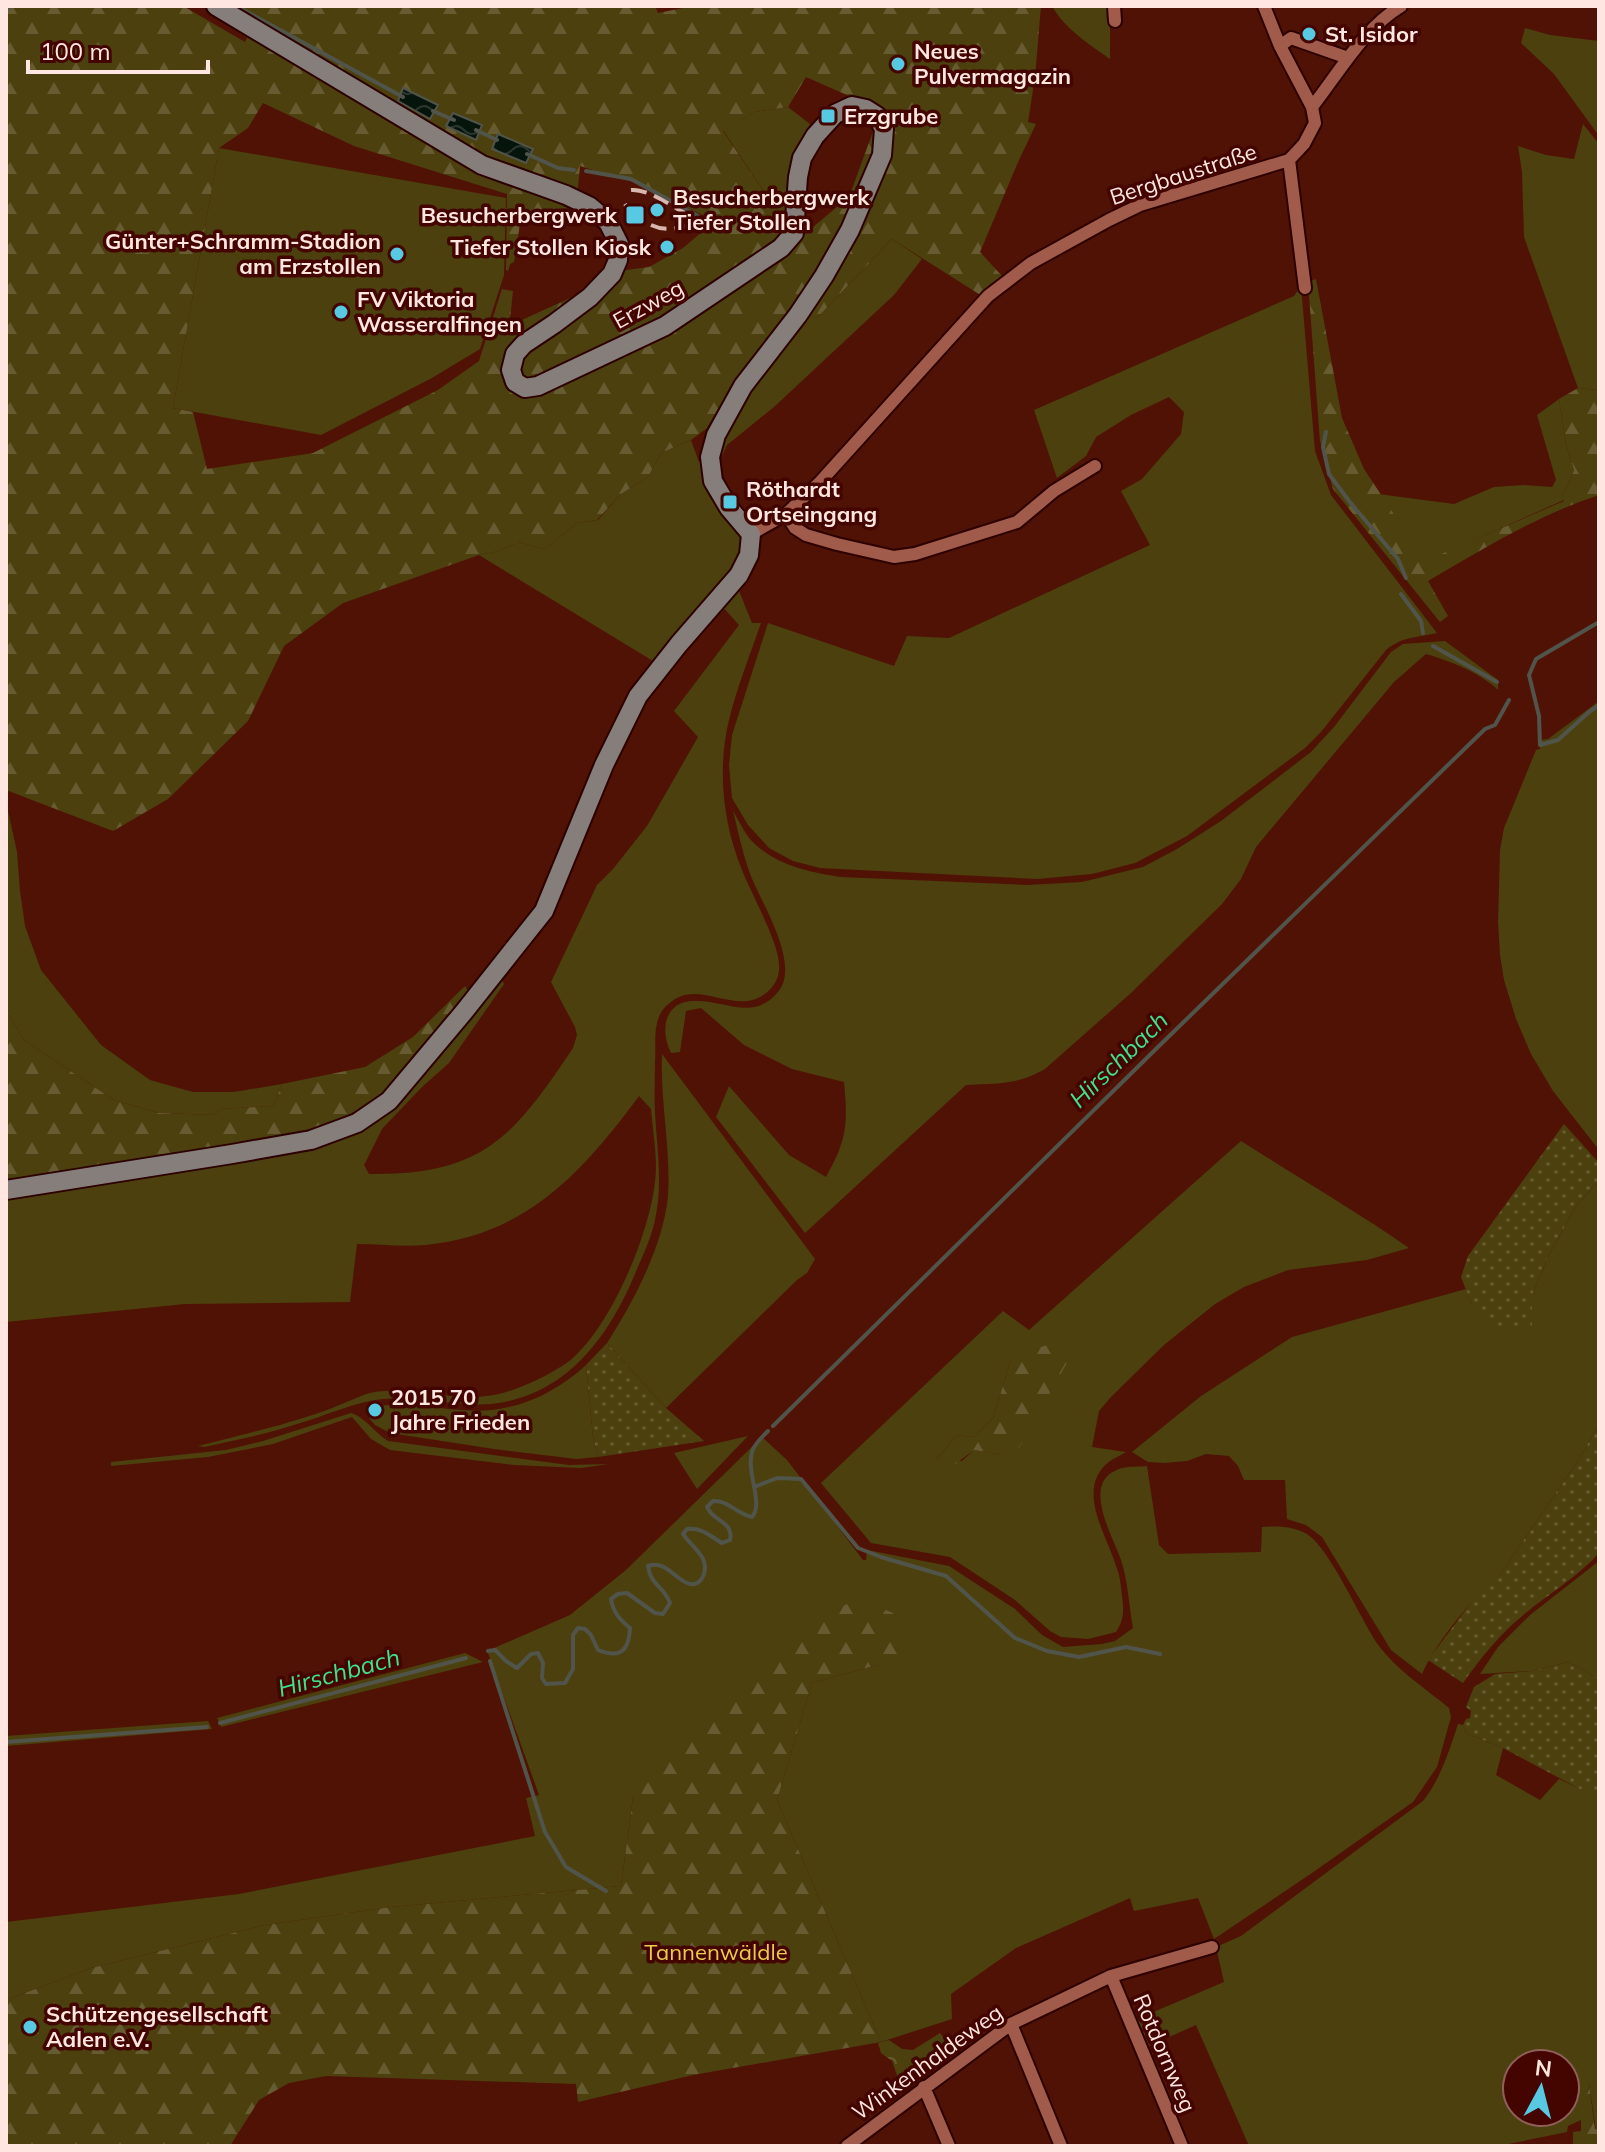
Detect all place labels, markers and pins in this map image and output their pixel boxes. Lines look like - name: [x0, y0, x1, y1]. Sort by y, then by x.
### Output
- place label: St. Isidor: [1325, 20, 1418, 48]
- marker: St. Isidor: [1300, 25, 1318, 43]
- place label: Neues Pulvermagazin: [914, 37, 1071, 90]
- marker: Neues Pulvermagazin: [889, 55, 907, 73]
- place label: Erzgrube: [844, 102, 938, 130]
- marker: Erzgrube: [819, 107, 837, 125]
- place label: Besucherbergwerk Tiefer Stollen: [673, 183, 870, 236]
- place label: Besucherbergwerk: [421, 201, 618, 229]
- marker: Besucherbergwerk Tiefer Stollen: [648, 201, 666, 219]
- marker: Besucherbergwerk: [624, 204, 646, 226]
- place label: Günter+Schramm-Stadion am Erzstollen: [105, 227, 381, 280]
- place label: Tiefer Stollen Kiosk: [450, 233, 652, 261]
- marker: Tiefer Stollen Kiosk: [658, 238, 676, 256]
- marker: Günter+Schramm-Stadion am Erzstollen: [388, 245, 406, 263]
- place label: FV Viktoria Wasseralfingen: [357, 285, 522, 338]
- marker: FV Viktoria Wasseralfingen: [332, 303, 350, 321]
- place label: Röthardt Ortseingang: [746, 475, 877, 528]
- marker: Röthardt Ortseingang: [721, 493, 739, 511]
- place label: 2015 70 Jahre Frieden: [391, 1383, 530, 1436]
- marker: 2015 70 Jahre Frieden: [366, 1401, 384, 1419]
- place label: Schützengesellschaft Aalen e.V.: [46, 2000, 268, 2053]
- marker: Schützengesellschaft Aalen e.V.: [21, 2018, 39, 2036]

